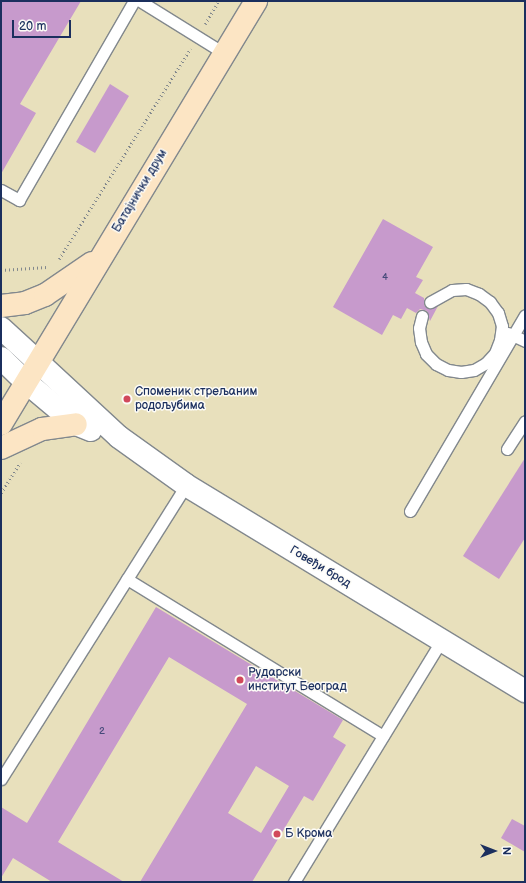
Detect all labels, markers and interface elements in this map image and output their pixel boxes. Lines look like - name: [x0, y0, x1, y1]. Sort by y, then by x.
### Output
- scale bar: [14, 12, 73, 38]
- text: 20 m: [19, 19, 46, 34]
- street label: Батајнички друм: [110, 147, 170, 235]
- house number: 4: [382, 272, 388, 284]
- place label: Споменик стрељаним родољубима: [135, 385, 257, 413]
- marker: Споменик стрељаним родољубима: [122, 394, 132, 404]
- street label: Говеђи брод: [287, 543, 353, 591]
- place label: Рударски институт Београд: [248, 666, 347, 694]
- marker: Рударски институт Београд: [235, 675, 245, 685]
- house number: 2: [99, 726, 105, 738]
- place label: Б Крома: [285, 827, 332, 841]
- marker: Б Крома: [272, 829, 282, 839]
- north arrow: [474, 831, 514, 871]
- text: N: [500, 847, 513, 855]

